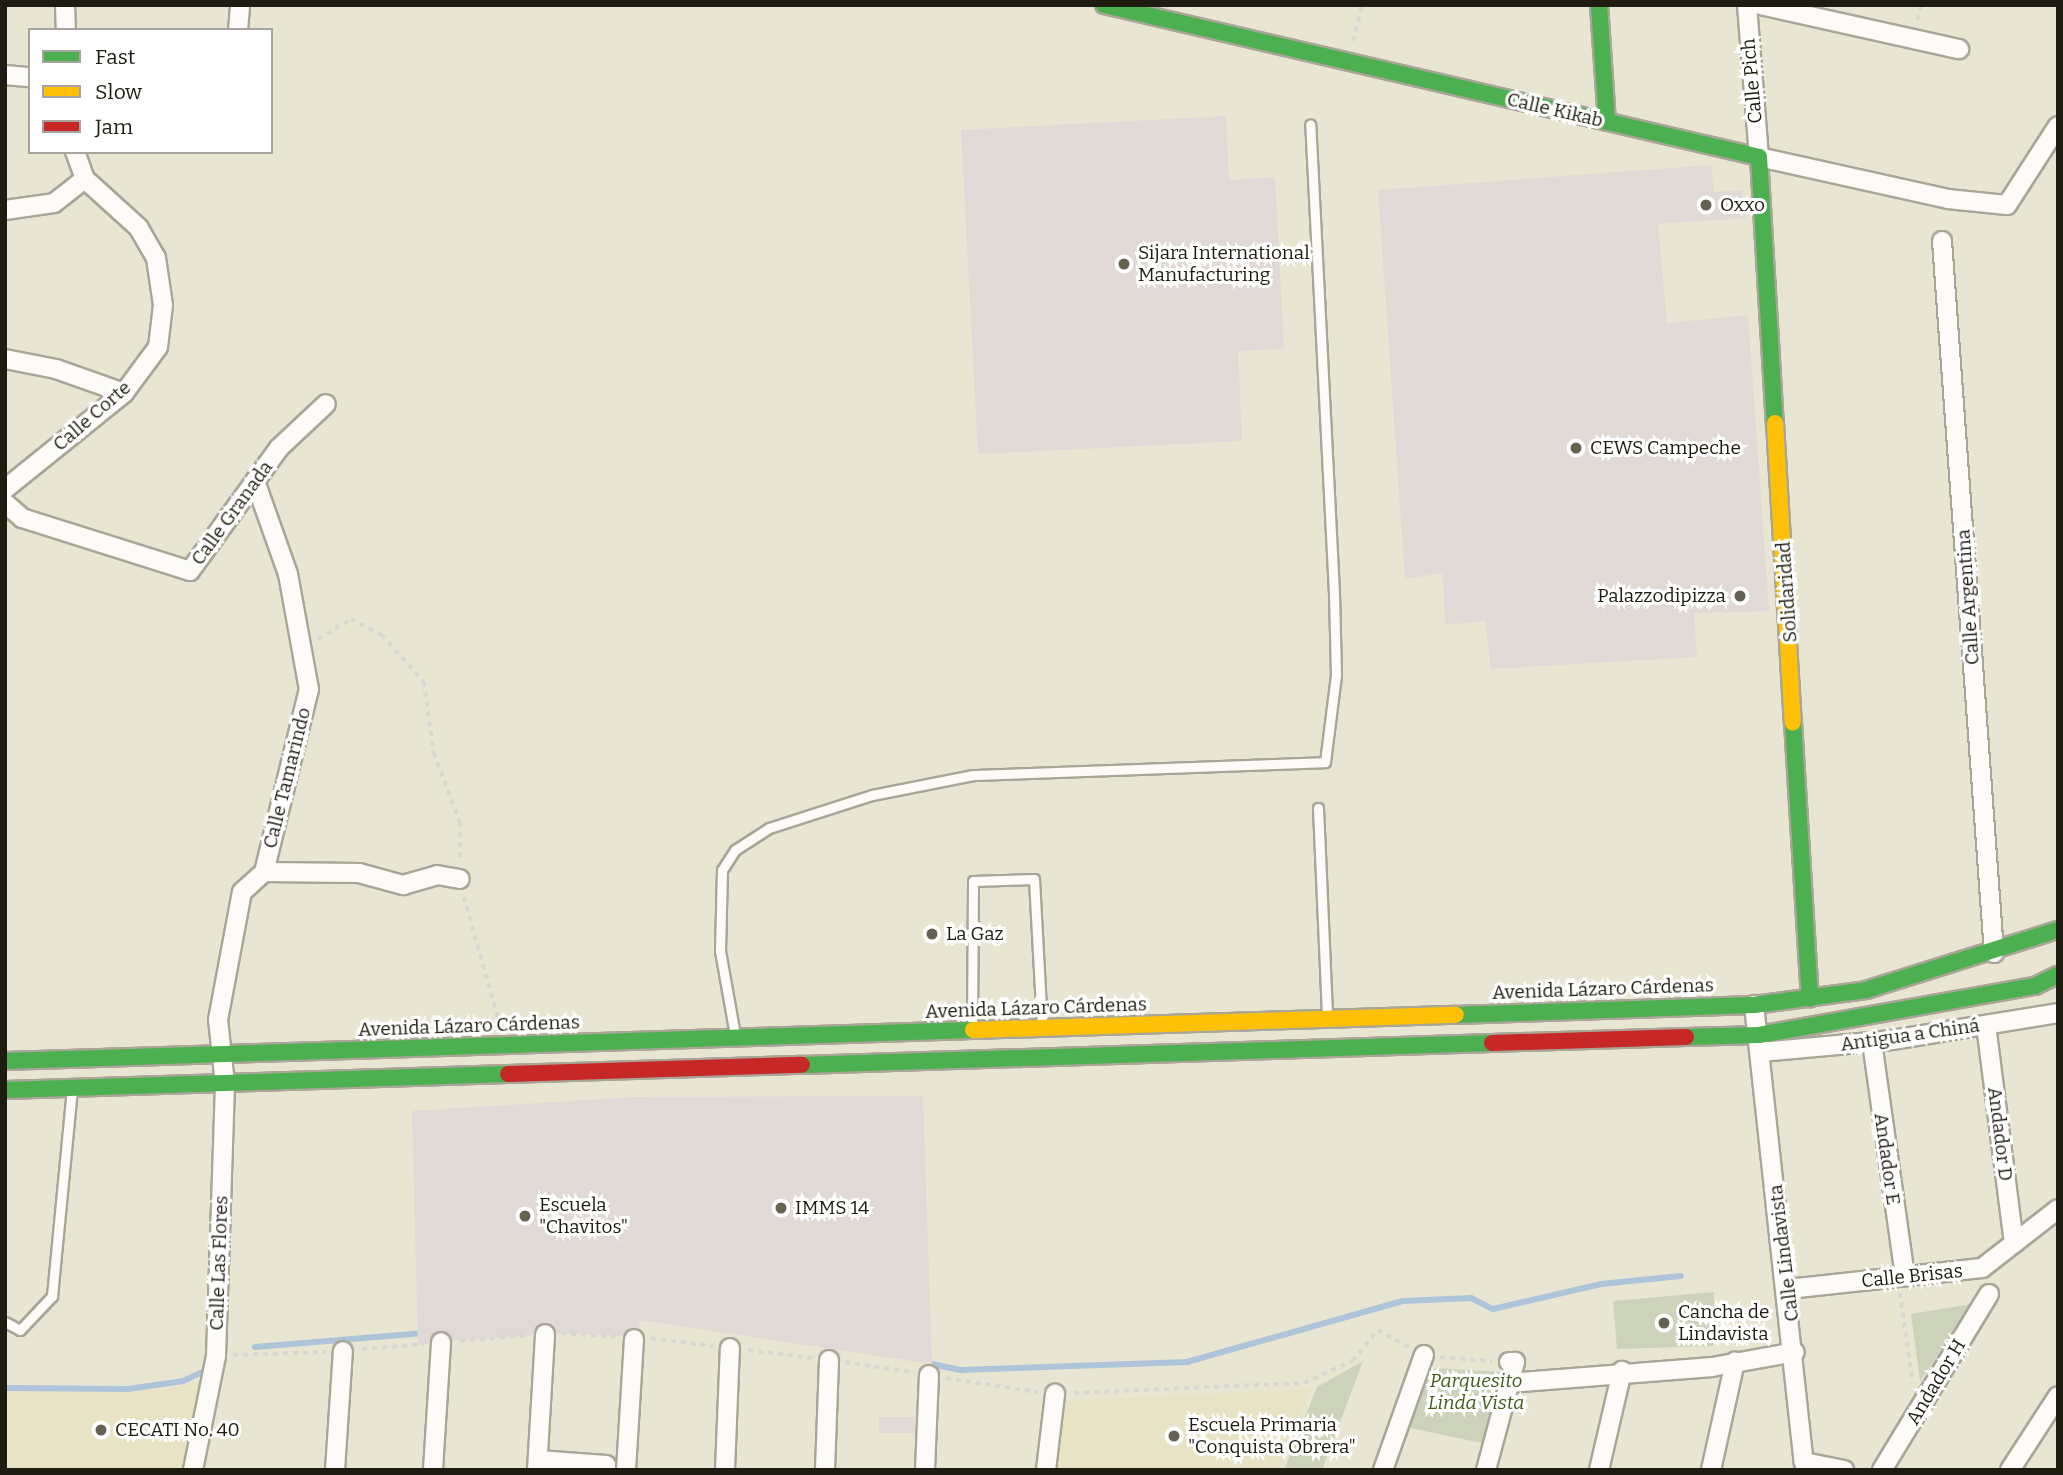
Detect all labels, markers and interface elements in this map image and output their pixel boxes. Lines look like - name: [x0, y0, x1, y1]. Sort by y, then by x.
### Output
- legend: [28, 28, 273, 154]
- street label: Calle Pich: [1737, 37, 1767, 125]
- text: Fast: [95, 44, 135, 70]
- text: Slow: [95, 79, 142, 105]
- street label: Calle Kikab: [1505, 88, 1605, 132]
- text: Jam: [95, 114, 133, 140]
- place label: Oxxo: [1720, 194, 1765, 216]
- marker: Oxxo: [1698, 197, 1714, 213]
- place label: Sijara International Manufacturing: [1138, 242, 1310, 286]
- marker: Sijara International Manufacturing: [1116, 256, 1132, 272]
- street label: Calle Corte: [48, 376, 136, 456]
- place label: CEWS Campeche: [1590, 437, 1741, 459]
- marker: CEWS Campeche: [1568, 440, 1584, 456]
- street label: Calle Granada: [187, 456, 277, 570]
- street label: Calle Argentina: [1952, 528, 1984, 666]
- street label: Solidaridad: [1772, 541, 1802, 643]
- place label: Palazzodipizza: [1597, 585, 1726, 607]
- marker: Palazzodipizza: [1732, 588, 1748, 604]
- street label: Calle Tamarindo: [258, 705, 316, 851]
- place label: La Gaz: [946, 923, 1004, 945]
- marker: La Gaz: [924, 926, 940, 942]
- street label: Avenida Lázaro Cárdenas: [1492, 974, 1714, 1004]
- street label: Avenida Lázaro Cárdenas: [925, 993, 1147, 1023]
- street label: Avenida Lázaro Cárdenas: [358, 1011, 580, 1041]
- street label: Antigua a Chiná: [1839, 1014, 1981, 1056]
- street label: Andador D: [1983, 1086, 2017, 1182]
- street label: Andador E: [1869, 1112, 1905, 1206]
- street label: Calle Lindavista: [1764, 1183, 1804, 1323]
- place label: Escuela "Chavitos": [539, 1194, 628, 1238]
- street label: Calle Las Flores: [205, 1195, 233, 1331]
- place label: IMMS 14: [795, 1197, 869, 1219]
- marker: IMMS 14: [773, 1200, 789, 1216]
- marker: Escuela "Chavitos": [517, 1208, 533, 1224]
- street label: Calle Brisas: [1860, 1259, 1964, 1293]
- place label: Cancha de Lindavista: [1678, 1301, 1769, 1345]
- marker: Cancha de Lindavista: [1656, 1315, 1672, 1331]
- street label: Andador H: [1901, 1335, 1971, 1429]
- park label: Parquesito Linda Vista: [1428, 1370, 1524, 1414]
- place label: Escuela Primaria "Conquista Obrera": [1188, 1414, 1356, 1458]
- place label: CECATI No. 40: [115, 1419, 240, 1441]
- marker: CECATI No. 40: [93, 1422, 109, 1438]
- marker: Escuela Primaria "Conquista Obrera": [1166, 1428, 1182, 1444]

